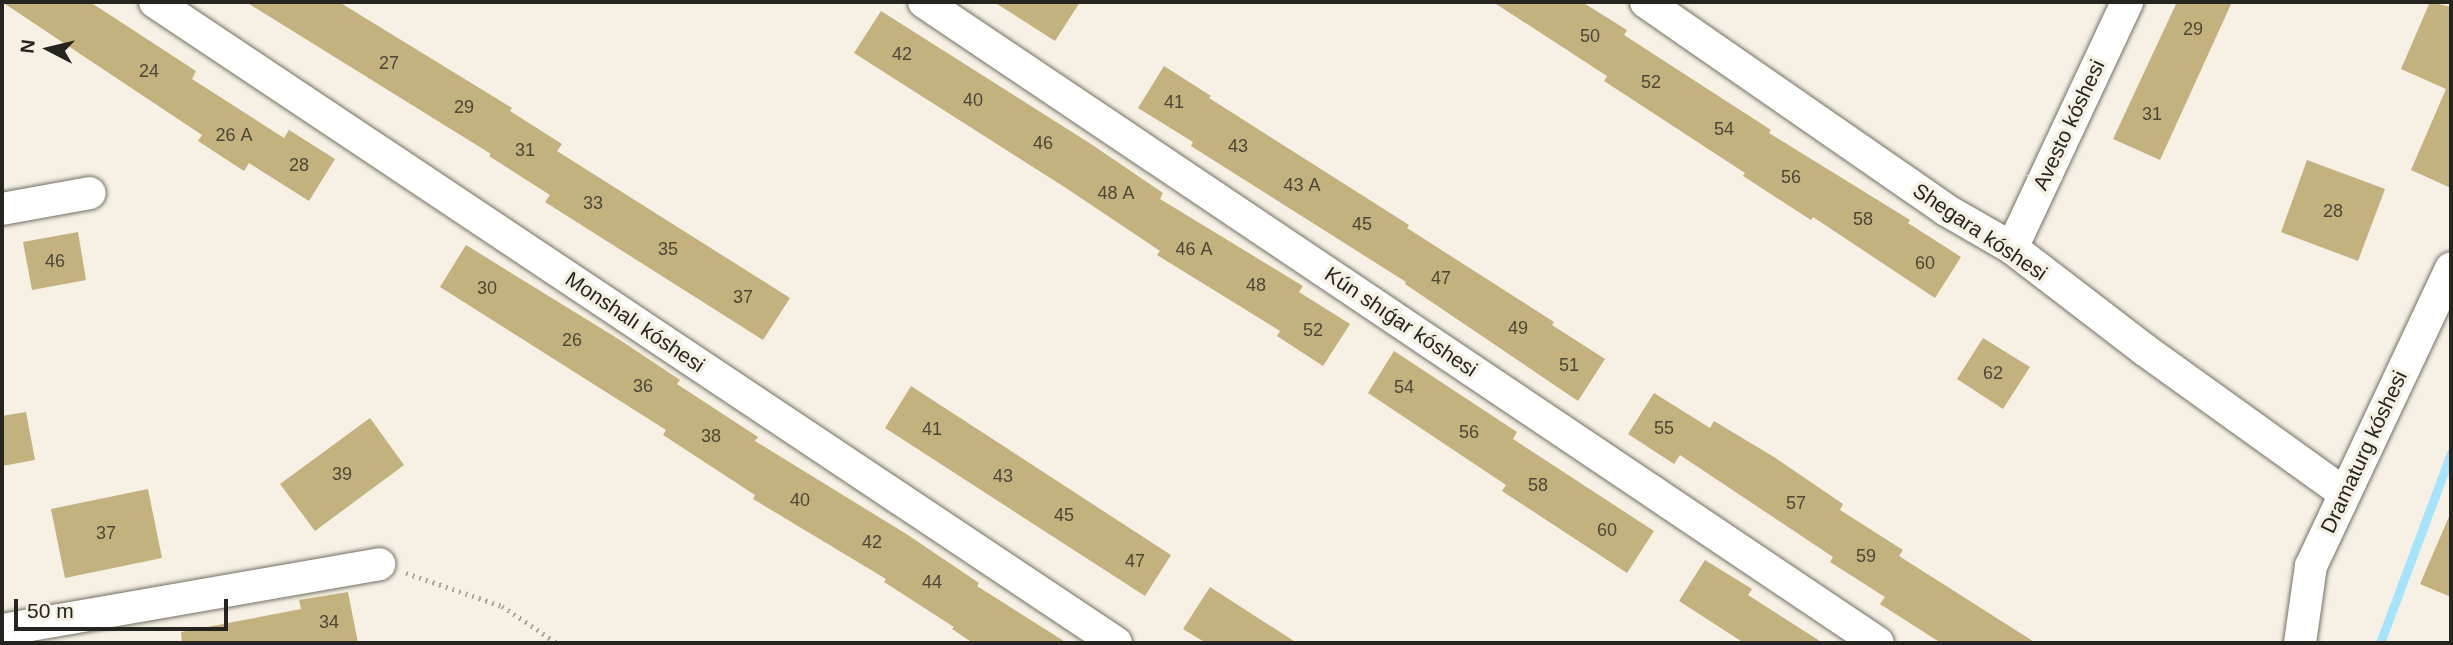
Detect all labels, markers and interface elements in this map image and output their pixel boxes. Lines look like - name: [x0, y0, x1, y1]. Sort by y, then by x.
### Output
- north arrow: [14, 14, 84, 84]
- house number: 29: [2183, 18, 2203, 40]
- house number: 50: [1580, 25, 1600, 47]
- text: N: [16, 38, 39, 54]
- house number: 42: [892, 43, 912, 65]
- house number: 27: [379, 52, 399, 74]
- street label: Avesto kóshesi: [2028, 56, 2110, 194]
- house number: 24: [139, 60, 159, 82]
- house number: 52: [1641, 71, 1661, 93]
- house number: 40: [963, 89, 983, 111]
- house number: 41: [1164, 91, 1184, 113]
- house number: 29: [454, 96, 474, 118]
- house number: 31: [2142, 103, 2162, 125]
- house number: 54: [1714, 118, 1734, 140]
- house number: 26 А: [215, 124, 253, 146]
- house number: 46: [1033, 132, 1053, 154]
- house number: 43: [1228, 135, 1248, 157]
- house number: 31: [515, 139, 535, 161]
- house number: 28: [289, 154, 309, 176]
- house number: 56: [1781, 166, 1801, 188]
- house number: 43 А: [1283, 174, 1321, 196]
- street label: Shegara kóshesi: [1908, 178, 2052, 286]
- house number: 48 А: [1097, 182, 1135, 204]
- house number: 33: [583, 192, 603, 214]
- house number: 28: [2323, 200, 2343, 222]
- house number: 58: [1853, 208, 1873, 230]
- house number: 45: [1352, 213, 1372, 235]
- house number: 35: [658, 238, 678, 260]
- house number: 46 А: [1175, 238, 1213, 260]
- house number: 46: [45, 250, 65, 272]
- house number: 60: [1915, 252, 1935, 274]
- street label: Kún shıǵar kóshesi: [1320, 262, 1482, 382]
- street label: Monshalı kóshesi: [561, 266, 709, 378]
- house number: 47: [1431, 267, 1451, 289]
- house number: 48: [1246, 274, 1266, 296]
- house number: 30: [477, 277, 497, 299]
- house number: 37: [733, 286, 753, 308]
- house number: 49: [1508, 317, 1528, 339]
- house number: 52: [1303, 319, 1323, 341]
- house number: 26: [562, 329, 582, 351]
- house number: 51: [1559, 354, 1579, 376]
- house number: 62: [1983, 362, 2003, 384]
- street label: Dramaturg kóshesi: [2315, 367, 2413, 537]
- house number: 36: [633, 375, 653, 397]
- house number: 54: [1394, 376, 1414, 398]
- house number: 55: [1654, 417, 1674, 439]
- house number: 41: [922, 418, 942, 440]
- house number: 56: [1459, 421, 1479, 443]
- house number: 38: [701, 425, 721, 447]
- house number: 39: [332, 463, 352, 485]
- house number: 43: [993, 465, 1013, 487]
- house number: 58: [1528, 474, 1548, 496]
- house number: 40: [790, 489, 810, 511]
- house number: 57: [1786, 492, 1806, 514]
- house number: 45: [1054, 504, 1074, 526]
- house number: 60: [1597, 519, 1617, 541]
- house number: 37: [96, 522, 116, 544]
- house number: 42: [862, 531, 882, 553]
- house number: 59: [1856, 545, 1876, 567]
- house number: 47: [1125, 550, 1145, 572]
- house number: 44: [922, 571, 942, 593]
- scale bar: [18, 586, 231, 630]
- text: 50 m: [27, 599, 74, 622]
- house number: 34: [319, 611, 339, 633]

